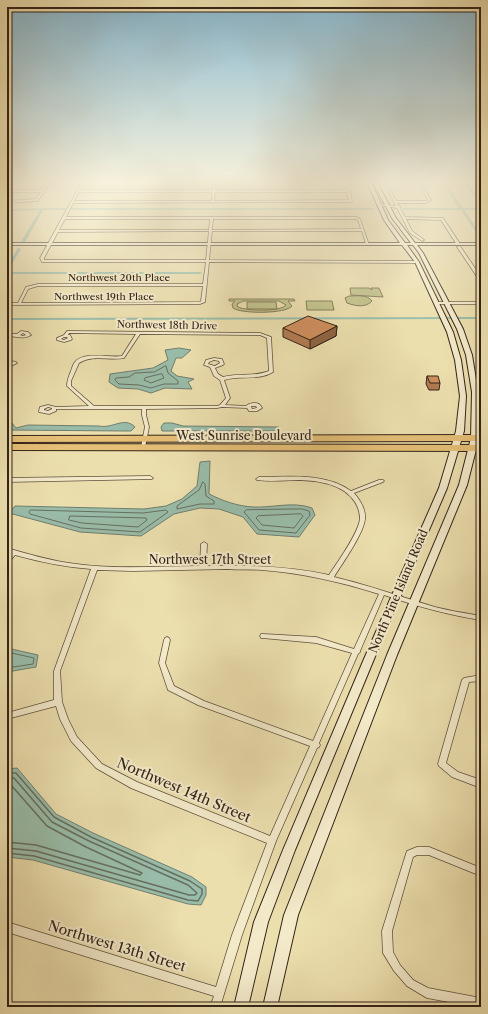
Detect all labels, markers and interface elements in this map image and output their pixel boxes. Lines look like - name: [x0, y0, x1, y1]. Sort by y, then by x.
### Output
- street label: Northwest 20th Place: [68, 271, 171, 284]
- street label: Northwest 19th Place: [54, 290, 155, 303]
- street label: Northwest 18th Drive: [117, 318, 218, 332]
- street label: West Sunrise Boulevard: [175, 428, 312, 443]
- street label: North Pine Island Road: [365, 526, 431, 655]
- street label: Northwest 17th Street: [149, 552, 272, 567]
- street label: Northwest 14th Street: [114, 754, 254, 826]
- street label: Northwest 13th Street: [46, 916, 188, 976]

